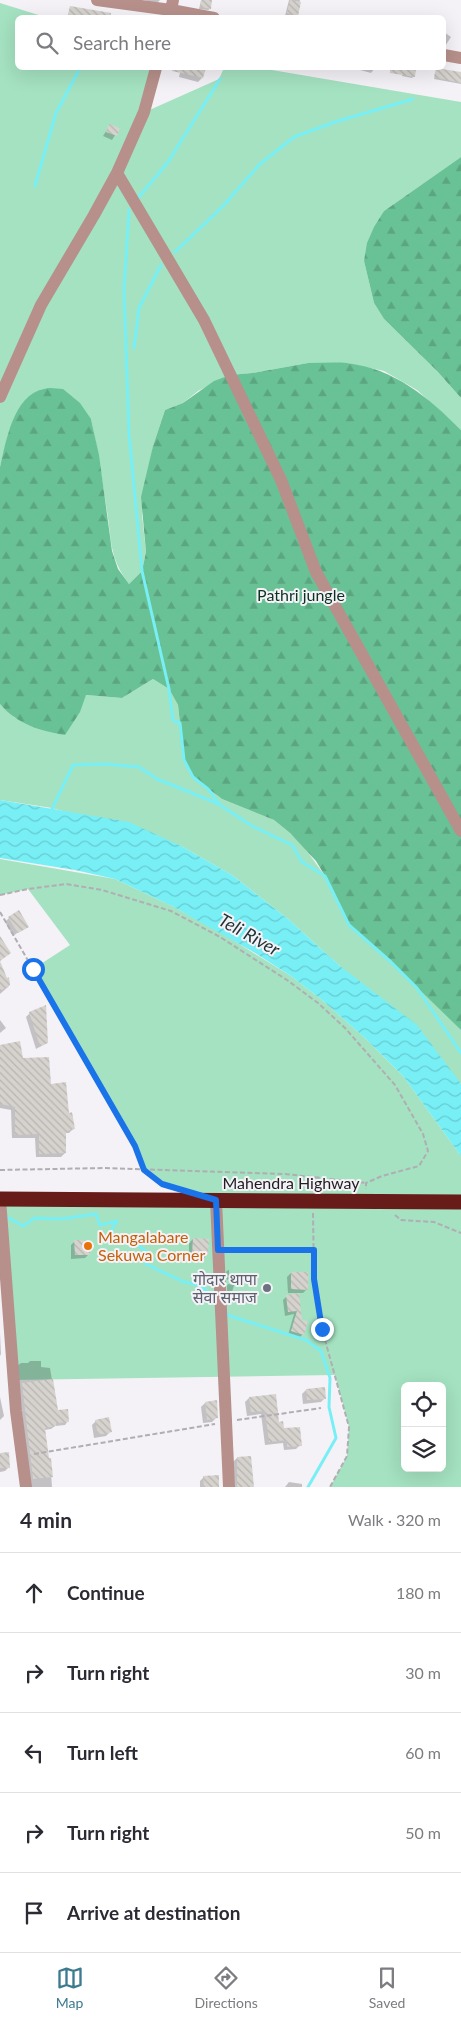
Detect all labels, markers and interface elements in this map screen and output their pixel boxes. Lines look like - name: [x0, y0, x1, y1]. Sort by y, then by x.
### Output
- search box: [15, 15, 446, 70]
- icon: search: [33, 29, 61, 57]
- text: Search here: [73, 31, 171, 54]
- park label: Pathri jungle: [257, 585, 345, 604]
- water label: Teli River: [215, 908, 285, 960]
- route start: [22, 958, 45, 981]
- street label: Mahendra Highway: [222, 1173, 360, 1192]
- place label: Mangalabare Sekuwa Corner: [98, 1227, 205, 1264]
- marker: Mangalabare Sekuwa Corner: [82, 1240, 94, 1252]
- place label: गोदार थापा सेवा समाज: [193, 1269, 258, 1306]
- marker: गोदार थापा सेवा समाज: [261, 1282, 273, 1294]
- route end: [311, 1318, 334, 1341]
- map controls: [401, 1382, 446, 1472]
- button: locate: [401, 1382, 446, 1427]
- button: layers: [401, 1427, 446, 1472]
- text: 4 min: [20, 1507, 72, 1532]
- text: Walk · 320 m: [348, 1510, 441, 1529]
- icon: ahead: [20, 1579, 48, 1607]
- text: Continue: [67, 1581, 145, 1604]
- text: 180 m: [396, 1583, 441, 1602]
- icon: right: [20, 1659, 48, 1687]
- text: Turn right: [67, 1661, 149, 1684]
- text: 30 m: [405, 1663, 441, 1682]
- icon: left: [20, 1739, 48, 1767]
- text: Turn left: [67, 1741, 138, 1764]
- text: 60 m: [405, 1743, 441, 1762]
- icon: right: [20, 1819, 48, 1847]
- text: Turn right: [67, 1821, 149, 1844]
- text: 50 m: [405, 1823, 441, 1842]
- icon: arrive: [20, 1899, 48, 1927]
- text: Arrive at destination: [67, 1901, 240, 1924]
- tab: Map: [56, 1964, 84, 2011]
- tab: Directions: [195, 1964, 258, 2011]
- tab: Saved: [369, 1964, 405, 2011]

